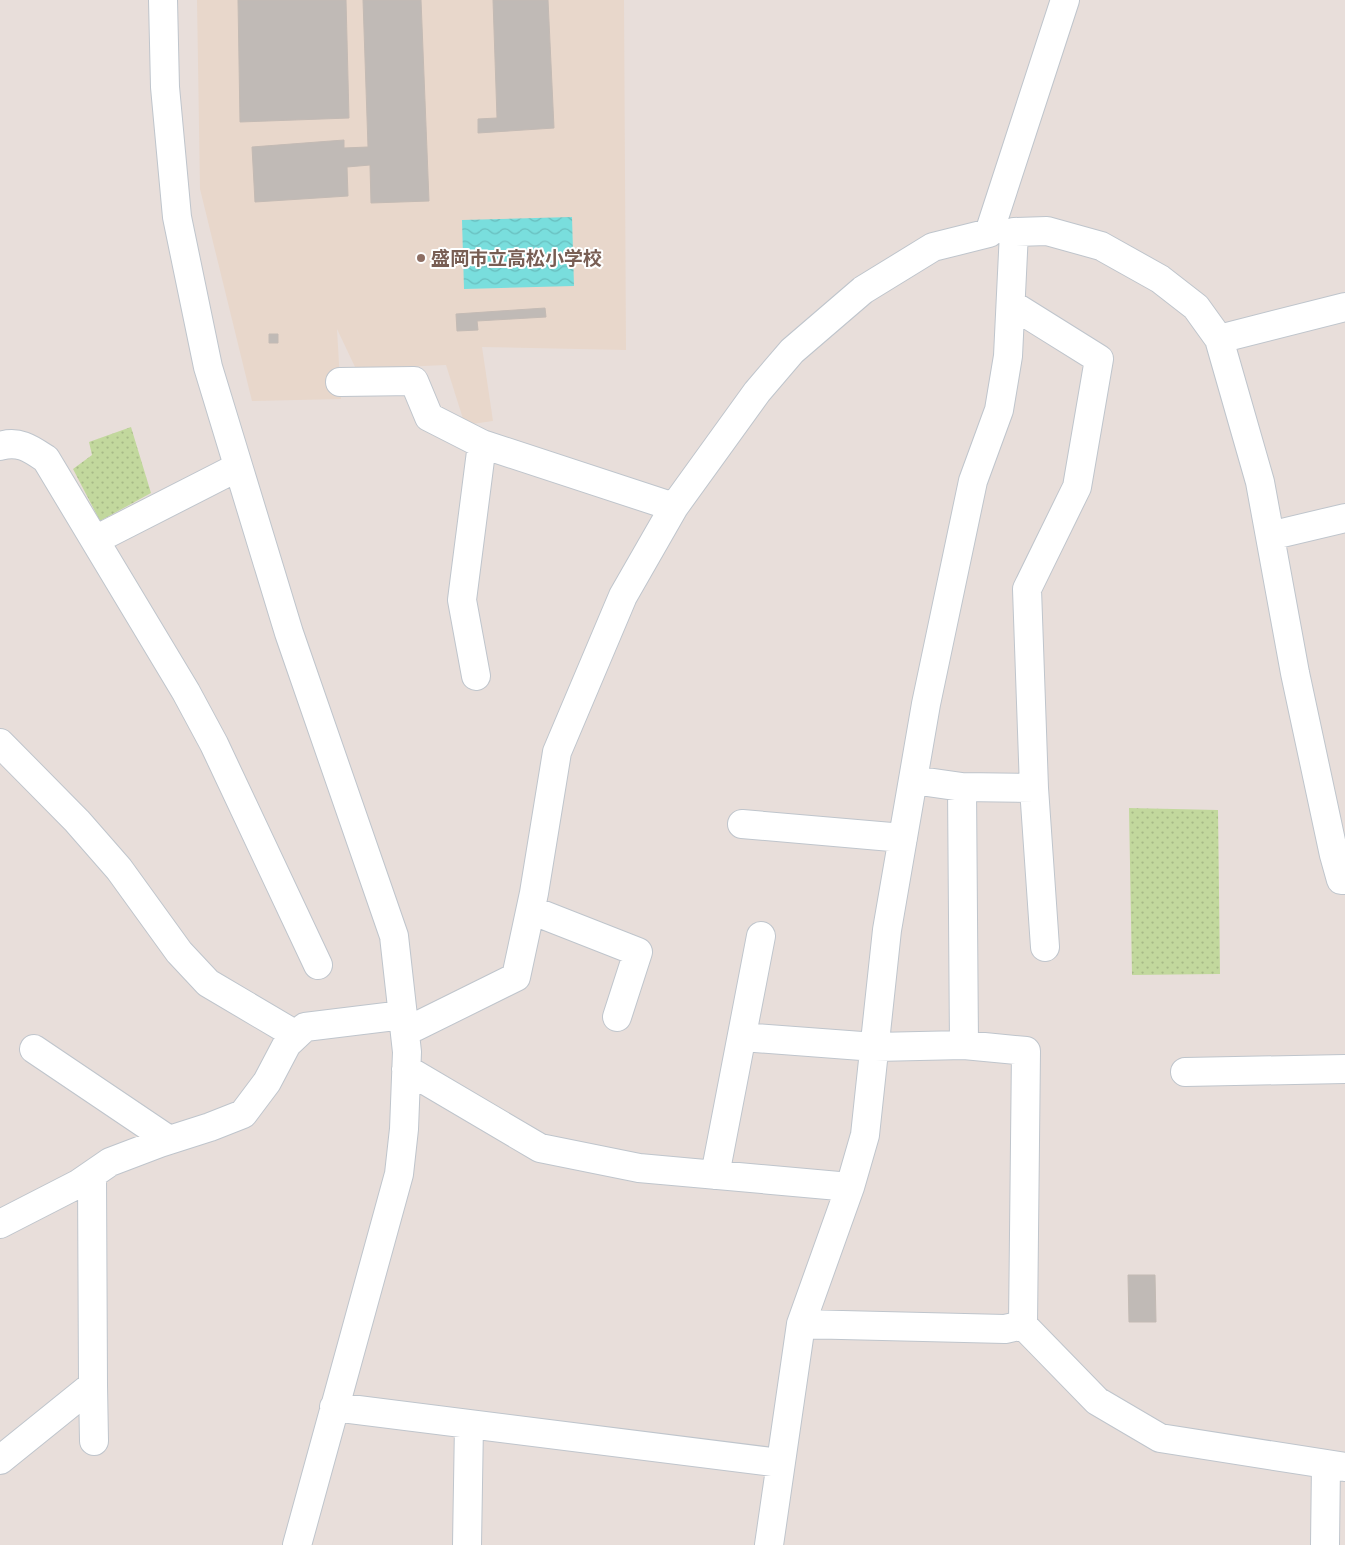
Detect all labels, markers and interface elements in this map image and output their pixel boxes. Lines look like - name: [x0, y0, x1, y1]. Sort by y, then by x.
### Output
- place label: 盛岡市立高松小学校: [431, 246, 602, 270]
- marker: 盛岡市立高松小学校: [415, 252, 427, 264]

